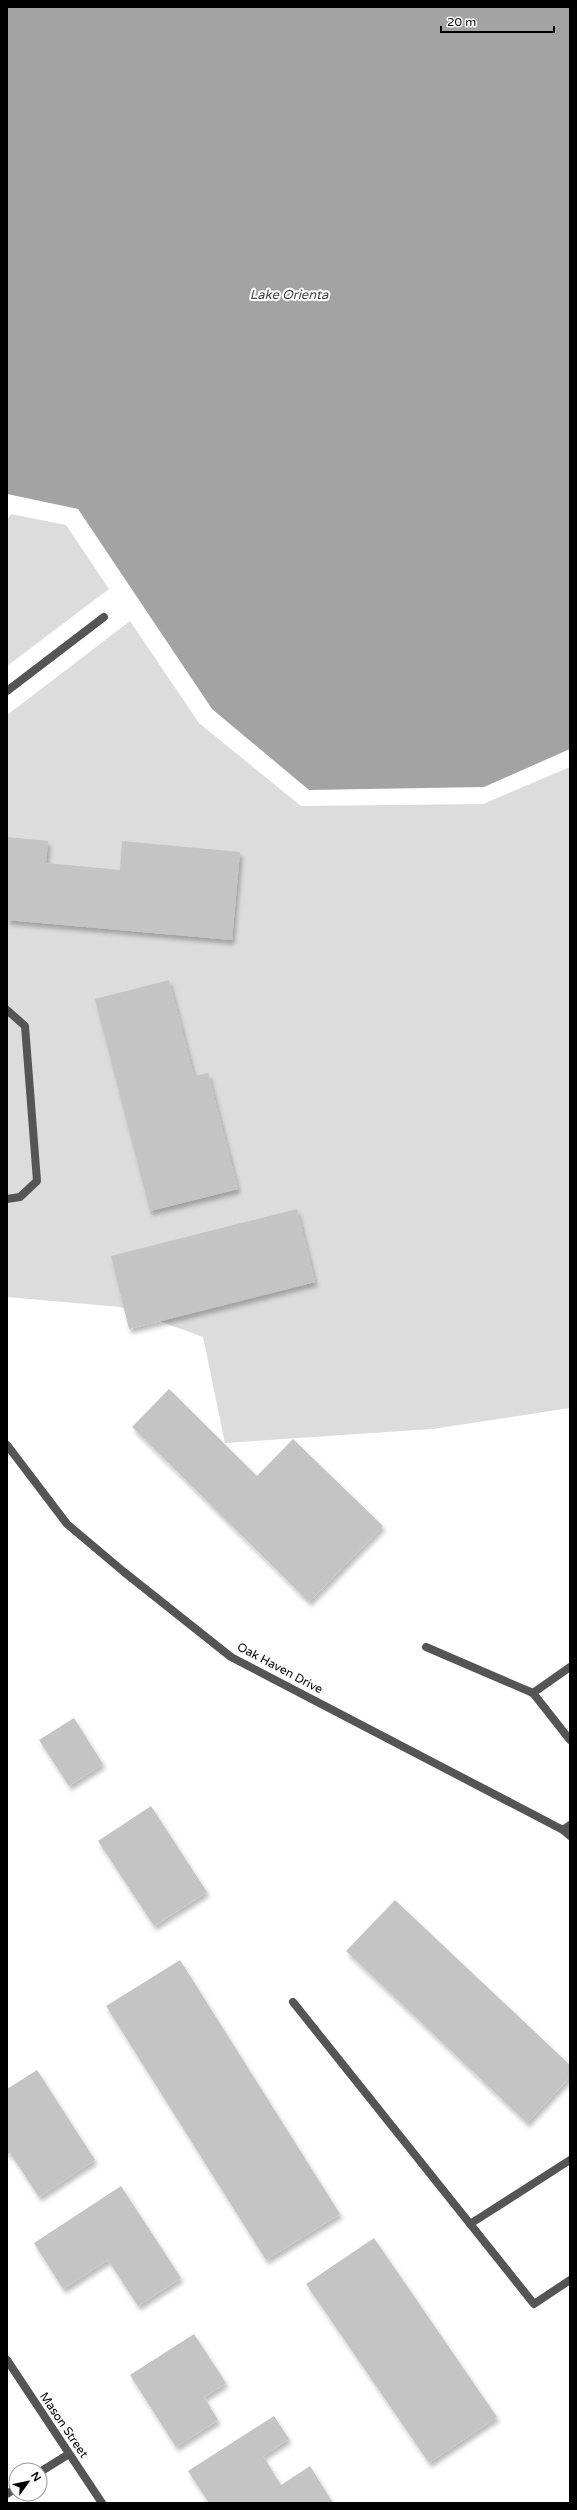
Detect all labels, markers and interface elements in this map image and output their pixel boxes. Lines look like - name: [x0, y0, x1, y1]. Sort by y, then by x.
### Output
- scale bar: [441, 8, 554, 34]
- text: 20 m: [447, 15, 476, 29]
- water label: Lake Orienta: [250, 287, 329, 303]
- street label: Oak Haven Drive: [235, 1640, 325, 1697]
- street label: Mason Street: [37, 2390, 91, 2461]
- north arrow: [8, 2462, 48, 2502]
- text: N: [28, 2470, 44, 2484]

